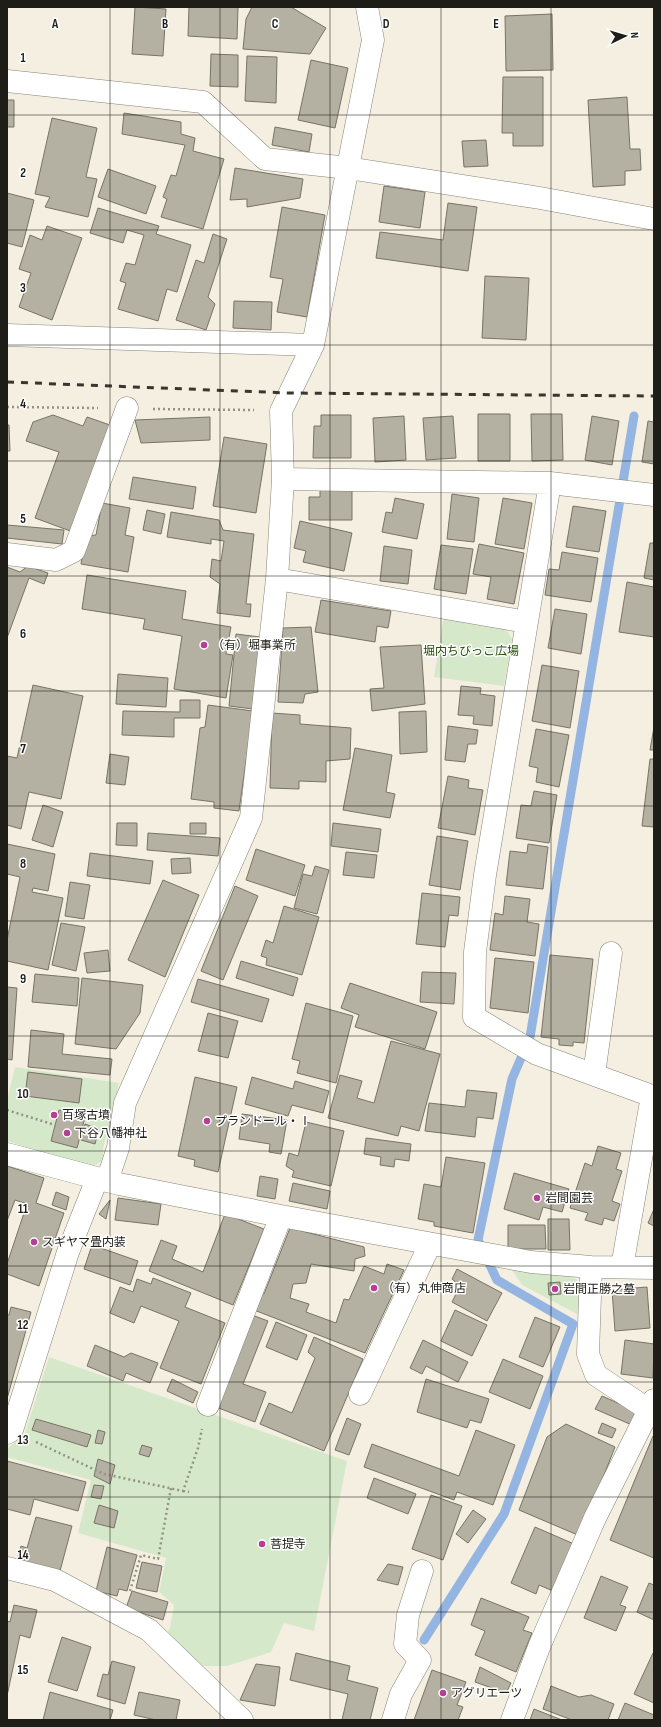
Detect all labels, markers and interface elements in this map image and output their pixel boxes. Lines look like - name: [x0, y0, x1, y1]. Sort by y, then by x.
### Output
- text: A: [51, 16, 59, 32]
- text: B: [162, 16, 168, 32]
- text: C: [272, 16, 279, 32]
- text: D: [383, 16, 390, 32]
- text: E: [493, 16, 499, 32]
- north arrow: [605, 16, 645, 56]
- text: N: [628, 32, 641, 39]
- text: 1: [20, 50, 26, 66]
- text: 2: [20, 165, 26, 181]
- text: 3: [20, 280, 26, 296]
- text: 4: [20, 396, 26, 412]
- text: 5: [20, 511, 26, 527]
- text: 6: [20, 626, 26, 642]
- place label: （有）堀事業所: [212, 638, 296, 653]
- marker: （有）堀事業所: [199, 640, 209, 650]
- park label: 堀内ちびっこ広場: [423, 644, 519, 659]
- text: 7: [20, 741, 26, 757]
- text: 8: [20, 856, 26, 872]
- text: 9: [20, 971, 26, 987]
- text: 10: [17, 1086, 29, 1102]
- place label: 百塚古墳: [62, 1108, 110, 1123]
- marker: 百塚古墳: [49, 1110, 59, 1120]
- place label: プランドール・Ⅰ: [215, 1114, 311, 1129]
- marker: プランドール・Ⅰ: [202, 1116, 212, 1126]
- place label: 下谷八幡神社: [75, 1126, 147, 1141]
- marker: 下谷八幡神社: [62, 1128, 72, 1138]
- place label: 岩間園芸: [545, 1191, 593, 1206]
- marker: 岩間園芸: [532, 1193, 542, 1203]
- text: 11: [18, 1201, 28, 1217]
- place label: スギヤマ畳内装: [42, 1235, 126, 1250]
- marker: スギヤマ畳内装: [29, 1237, 39, 1247]
- place label: （有）丸伸商店: [382, 1281, 466, 1296]
- place label: 岩間正勝之墓: [563, 1282, 635, 1297]
- marker: （有）丸伸商店: [369, 1283, 379, 1293]
- marker: 岩間正勝之墓: [550, 1284, 560, 1294]
- text: 12: [18, 1317, 29, 1333]
- text: 13: [18, 1432, 29, 1448]
- place label: 菩提寺: [270, 1537, 306, 1552]
- marker: 菩提寺: [257, 1539, 267, 1549]
- text: 14: [17, 1547, 29, 1563]
- text: 15: [18, 1662, 29, 1678]
- place label: アグリエーツ: [451, 1686, 522, 1701]
- marker: アグリエーツ: [438, 1688, 448, 1698]

